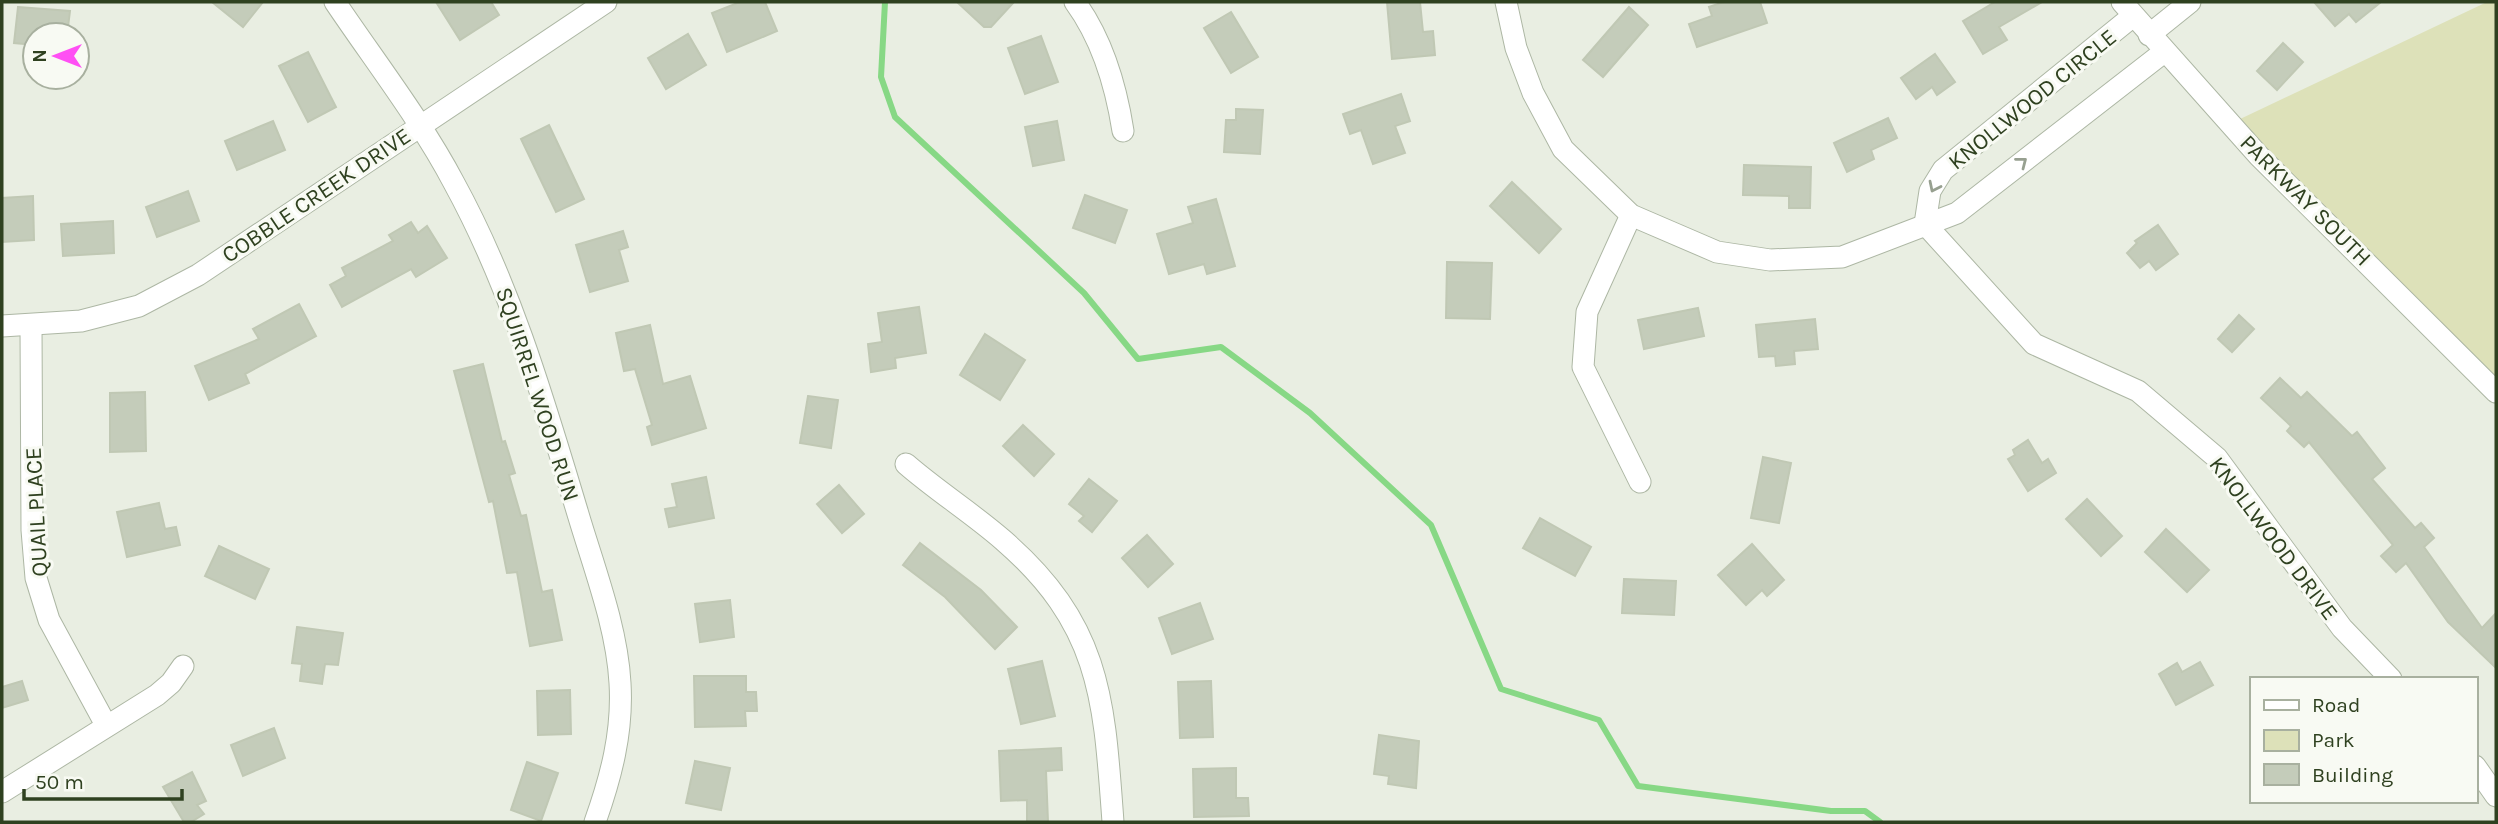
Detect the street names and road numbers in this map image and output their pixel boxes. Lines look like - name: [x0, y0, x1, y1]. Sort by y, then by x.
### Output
- street label: KNOLLWOOD CIRCLE: [1943, 23, 2122, 175]
- street label: COBBLE CREEK DRIVE: [217, 122, 416, 269]
- street label: PARKWAY SOUTH: [2234, 129, 2377, 272]
- street label: SQUIRREL WOOD RUN: [490, 284, 585, 505]
- street label: QUAIL PLACE: [20, 447, 53, 577]
- street label: KNOLLWOOD DRIVE: [2203, 451, 2344, 625]

